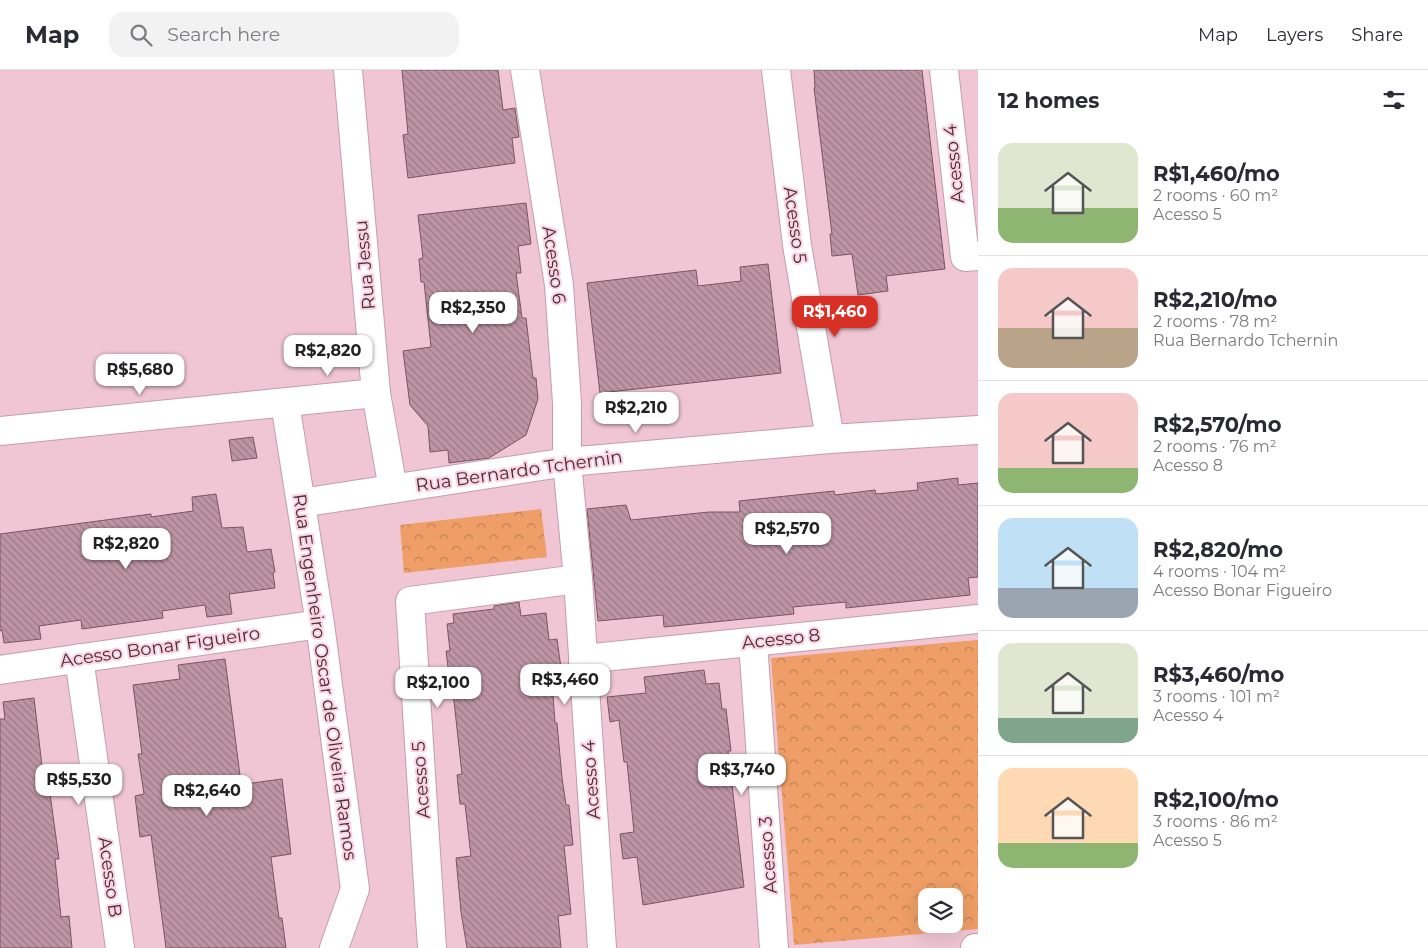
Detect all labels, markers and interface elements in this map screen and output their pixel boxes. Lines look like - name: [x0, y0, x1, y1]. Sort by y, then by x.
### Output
- search box: [109, 12, 459, 57]
- text: Map: [25, 20, 79, 49]
- icon: search: [127, 21, 155, 49]
- text: Search here: [167, 23, 280, 46]
- text: Map: [1198, 24, 1238, 46]
- text: Layers: [1266, 24, 1323, 46]
- text: Share: [1351, 24, 1403, 46]
- icon: filters: [1380, 86, 1408, 114]
- text: 12 homes: [998, 88, 1099, 113]
- street label: Acesso 4: [939, 123, 969, 205]
- text: R$1,460/mo: [1153, 161, 1280, 186]
- icon: home: [1038, 163, 1098, 223]
- street label: Acesso 5: [779, 185, 811, 265]
- text: 2 rooms · 60 m²: [1153, 186, 1278, 205]
- text: Acesso 5: [1153, 205, 1222, 224]
- street label: Rua Jessu: [350, 219, 380, 311]
- street label: Acesso 6: [538, 225, 570, 305]
- text: R$2,210/mo: [1153, 287, 1277, 312]
- icon: home: [1038, 288, 1098, 348]
- pin: R$2,350: [427, 292, 519, 334]
- pin: R$1,460: [789, 296, 881, 338]
- text: R$2,350: [440, 298, 506, 317]
- text: R$1,460: [803, 302, 867, 321]
- text: 2 rooms · 78 m²: [1153, 312, 1277, 331]
- text: Rua Bernardo Tchernin: [1153, 331, 1338, 350]
- pin: R$2,820: [282, 334, 374, 377]
- text: R$2,820: [295, 341, 361, 360]
- pin: R$5,680: [94, 354, 186, 396]
- text: R$5,680: [106, 360, 174, 379]
- pin: R$2,210: [590, 392, 682, 434]
- text: R$2,210: [605, 398, 667, 417]
- text: R$2,570/mo: [1153, 412, 1281, 437]
- icon: home: [1038, 413, 1098, 473]
- text: 2 rooms · 76 m²: [1153, 437, 1277, 456]
- street label: Rua Bernardo Tchernin: [414, 446, 624, 496]
- text: Acesso 8: [1153, 456, 1223, 475]
- street label: Rua Engenheiro Oscar de Oliveira Ramos: [288, 492, 362, 862]
- pin: R$2,570: [741, 512, 833, 555]
- text: R$2,570: [754, 519, 820, 538]
- pin: R$2,820: [80, 528, 172, 570]
- text: R$2,820: [93, 534, 159, 553]
- text: R$2,820/mo: [1153, 537, 1283, 562]
- icon: home: [1038, 538, 1098, 598]
- text: 4 rooms · 104 m²: [1153, 562, 1286, 581]
- text: Acesso Bonar Figueiro: [1153, 581, 1332, 600]
- street label: Acesso Bonar Figueiro: [59, 622, 261, 672]
- street label: Acesso 8: [741, 624, 821, 654]
- text: R$3,460/mo: [1153, 662, 1284, 687]
- icon: home: [1038, 663, 1098, 723]
- pin: R$3,460: [519, 664, 611, 706]
- pin: R$2,100: [392, 666, 484, 709]
- text: R$3,460: [531, 670, 599, 689]
- text: R$2,100: [406, 673, 470, 692]
- text: 3 rooms · 101 m²: [1153, 687, 1280, 706]
- text: Acesso 4: [1153, 706, 1223, 725]
- street label: Acesso 4: [577, 740, 605, 820]
- street label: Acesso 5: [407, 741, 435, 819]
- pin: R$3,740: [696, 754, 788, 796]
- text: R$3,740: [709, 760, 775, 779]
- pin: R$5,530: [33, 764, 125, 806]
- text: R$5,530: [46, 770, 112, 789]
- pin: R$2,640: [161, 774, 253, 817]
- text: R$2,640: [173, 781, 241, 800]
- text: R$2,100/mo: [1153, 787, 1279, 812]
- icon: home: [1038, 788, 1098, 848]
- text: 3 rooms · 86 m²: [1153, 812, 1278, 831]
- street label: Acesso 3: [754, 816, 782, 894]
- text: Acesso 5: [1153, 831, 1222, 850]
- street label: Acesso B: [93, 835, 127, 919]
- map controls: [918, 888, 963, 933]
- button: layers: [918, 888, 963, 933]

